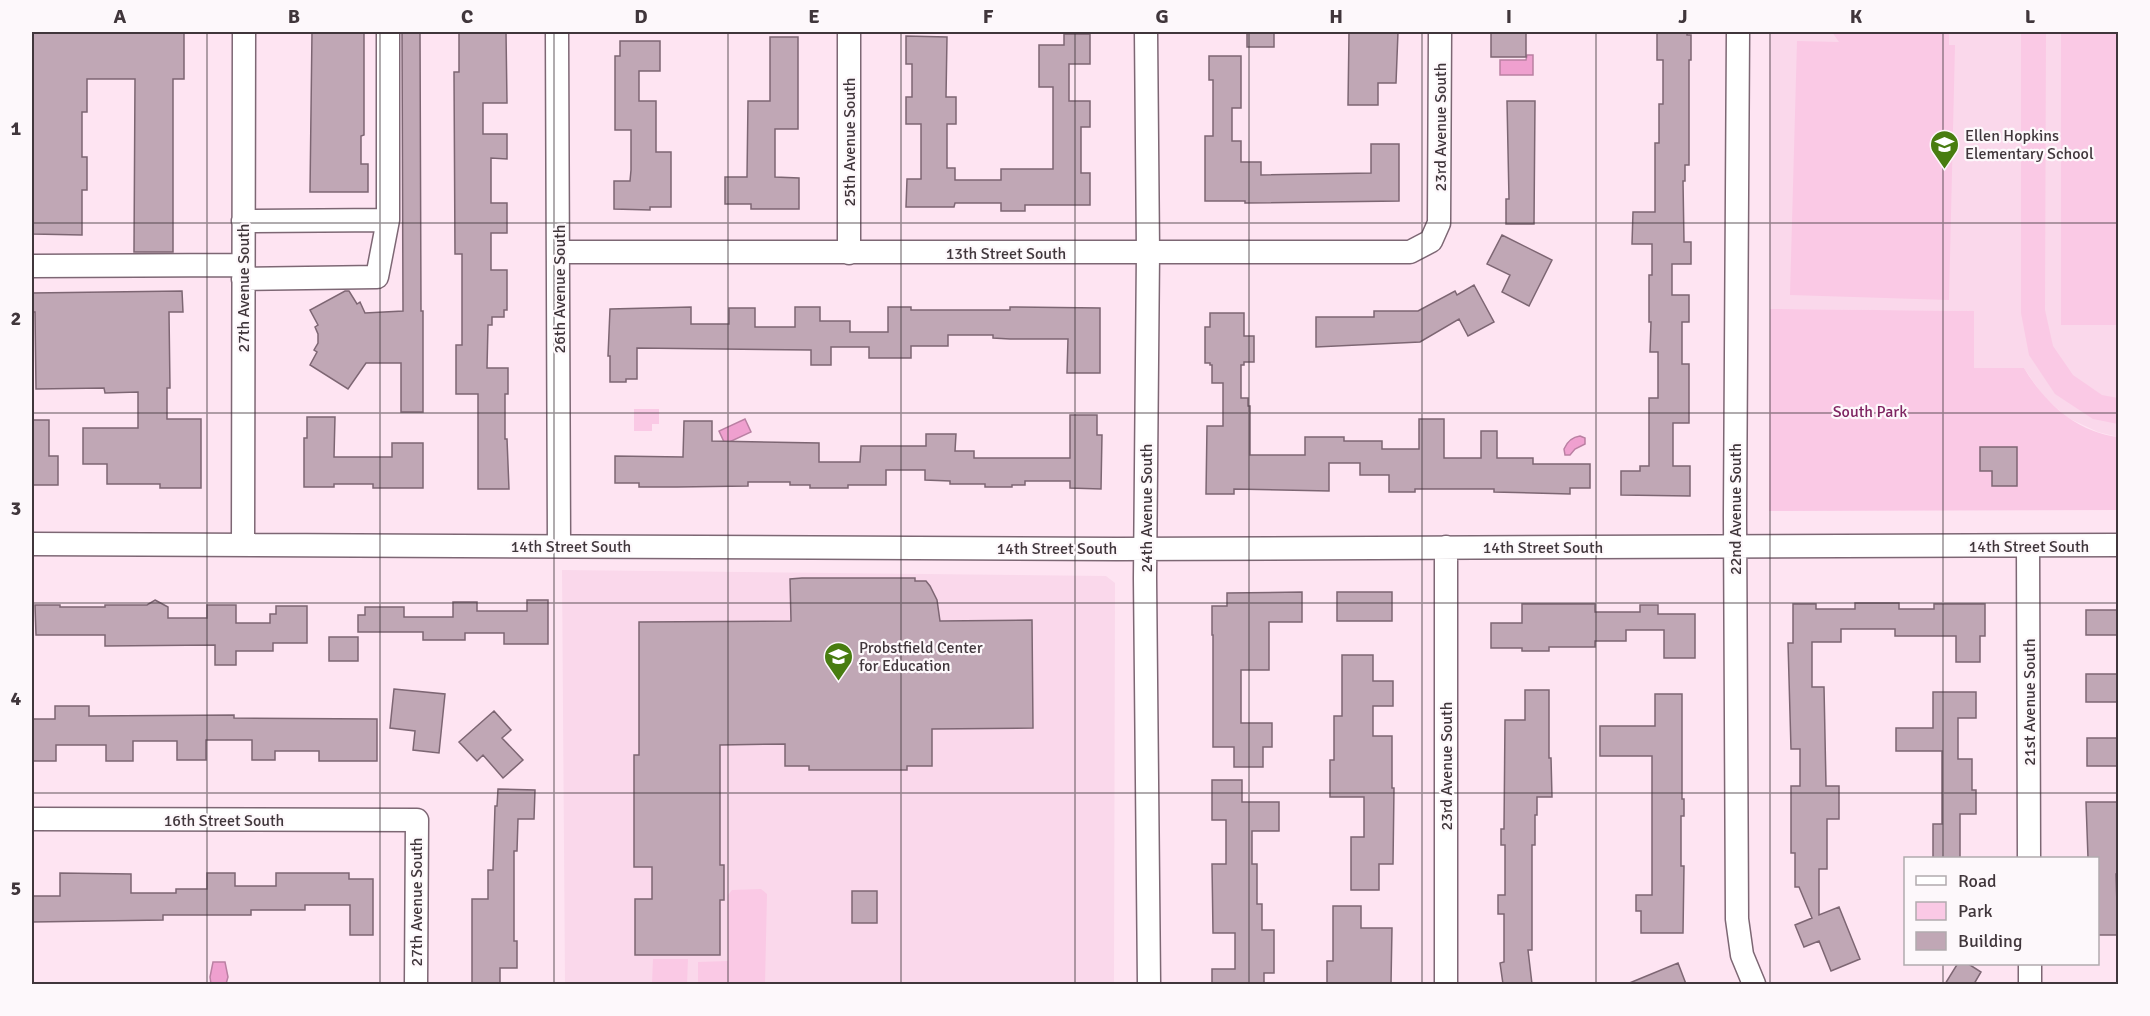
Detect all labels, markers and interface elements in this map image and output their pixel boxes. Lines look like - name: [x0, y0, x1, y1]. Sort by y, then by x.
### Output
- text: A: [114, 4, 127, 29]
- text: B: [288, 4, 300, 29]
- text: C: [461, 4, 473, 29]
- text: D: [634, 4, 648, 29]
- text: E: [808, 4, 820, 29]
- text: F: [983, 4, 994, 29]
- text: G: [1155, 4, 1169, 29]
- text: H: [1329, 4, 1343, 29]
- text: I: [1506, 4, 1512, 29]
- text: J: [1678, 4, 1688, 29]
- text: K: [1850, 4, 1863, 29]
- text: L: [2025, 4, 2036, 29]
- street label: 23rd Avenue South: [1431, 63, 1451, 191]
- street label: 25th Avenue South: [840, 78, 860, 206]
- text: 1: [11, 116, 22, 141]
- place label: Ellen Hopkins Elementary School: [1965, 126, 2094, 164]
- school or university icon: Ellen Hopkins Elementary School: [1928, 128, 1960, 170]
- street label: 27th Avenue South: [234, 224, 254, 352]
- street label: 26th Avenue South: [550, 225, 570, 353]
- street label: 13th Street South: [946, 244, 1066, 264]
- text: 2: [11, 306, 21, 331]
- park label: South Park: [1833, 402, 1907, 422]
- street label: 22nd Avenue South: [1726, 443, 1746, 575]
- street label: 24th Avenue South: [1137, 444, 1157, 572]
- text: 3: [11, 496, 21, 521]
- street label: 14th Street South: [511, 537, 631, 557]
- street label: 14th Street South: [1969, 537, 2089, 557]
- street label: 14th Street South: [1483, 538, 1603, 558]
- street label: 14th Street South: [997, 539, 1117, 559]
- place label: Probstfield Center for Education: [859, 638, 983, 676]
- street label: 21st Avenue South: [2020, 638, 2040, 766]
- school or university icon: Probstfield Center for Education: [822, 640, 854, 682]
- text: 4: [11, 686, 22, 711]
- street label: 23rd Avenue South: [1437, 702, 1457, 830]
- street label: 16th Street South: [164, 811, 284, 831]
- street label: 27th Avenue South: [407, 838, 427, 966]
- legend: [1904, 857, 2099, 965]
- text: Road: [1958, 870, 1997, 892]
- text: 5: [11, 876, 21, 901]
- text: Park: [1958, 900, 1993, 922]
- text: Building: [1958, 930, 2022, 952]

